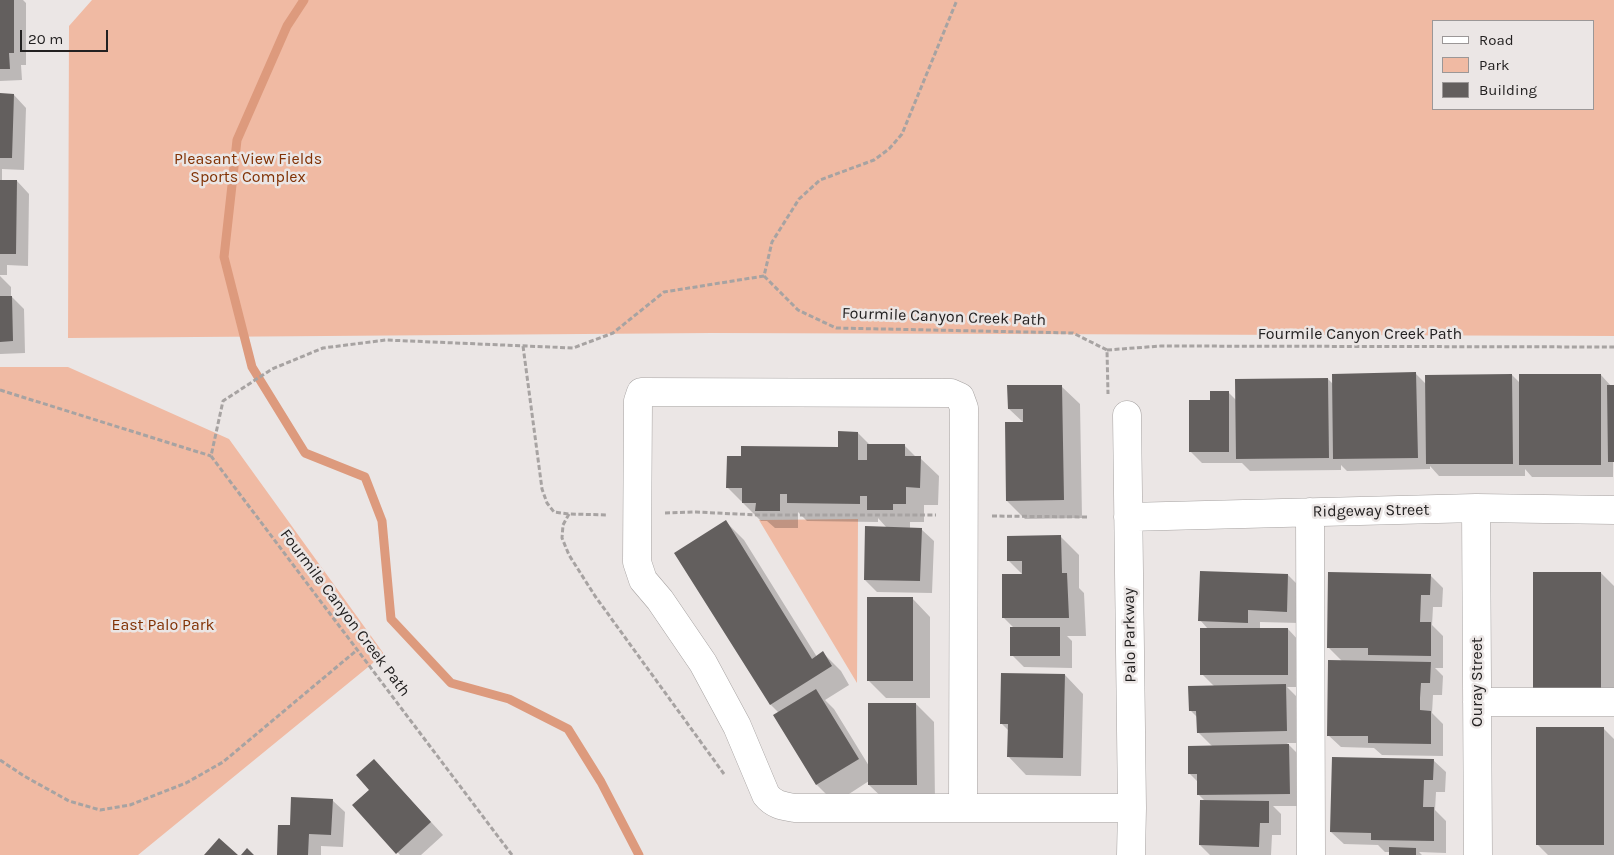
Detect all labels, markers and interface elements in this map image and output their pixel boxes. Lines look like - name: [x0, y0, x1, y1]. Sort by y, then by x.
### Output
- scale bar: [22, 20, 110, 52]
- legend: [1432, 20, 1594, 110]
- text: 20 m: [28, 30, 63, 48]
- text: Road: [1479, 31, 1514, 49]
- text: Park: [1479, 56, 1509, 74]
- text: Building: [1479, 81, 1537, 99]
- park label: Pleasant View Fields Sports Complex: [174, 149, 322, 187]
- street label: Fourmile Canyon Creek Path: [841, 304, 1047, 330]
- street label: Fourmile Canyon Creek Path: [1258, 324, 1462, 344]
- street label: Ridgeway Street: [1312, 500, 1430, 522]
- street label: Fourmile Canyon Creek Path: [276, 526, 414, 700]
- street label: Palo Parkway: [1120, 587, 1140, 683]
- park label: East Palo Park: [111, 615, 215, 635]
- street label: Ouray Street: [1467, 637, 1487, 727]

